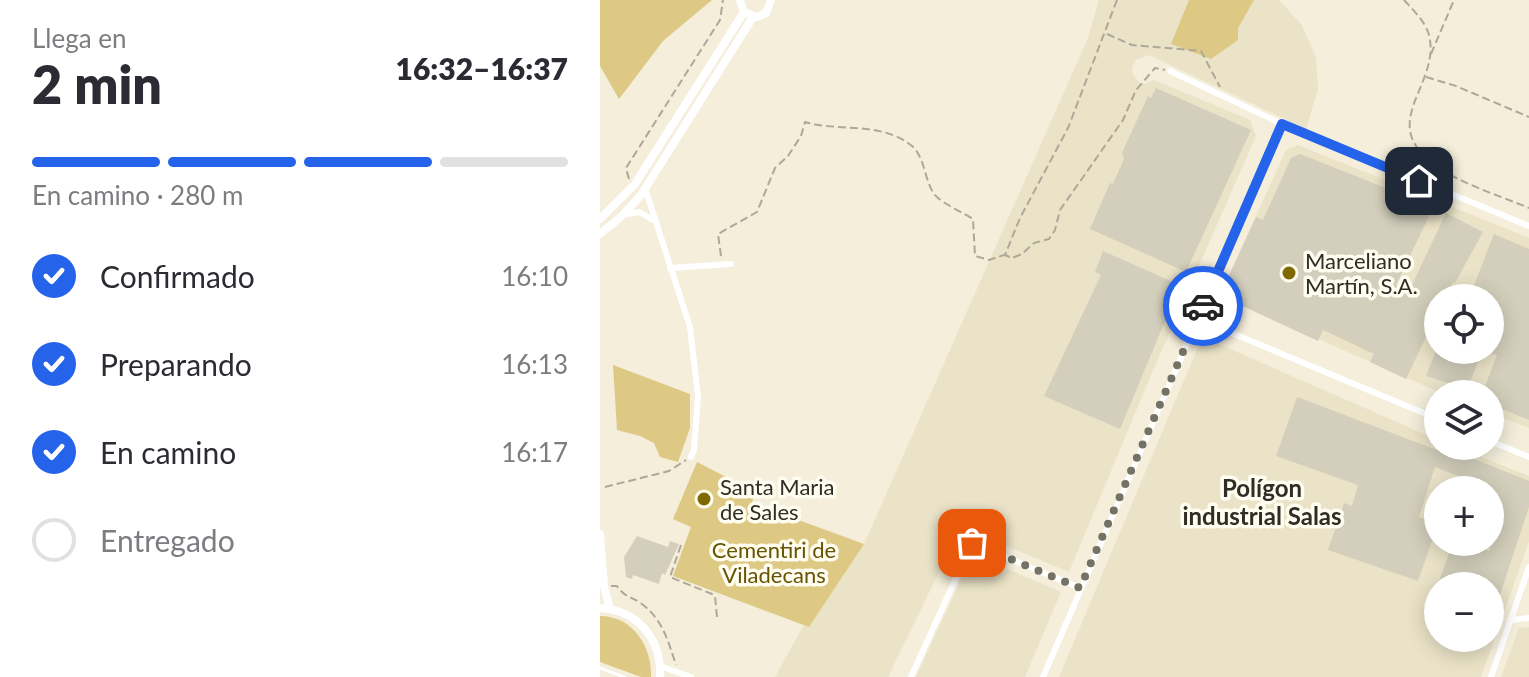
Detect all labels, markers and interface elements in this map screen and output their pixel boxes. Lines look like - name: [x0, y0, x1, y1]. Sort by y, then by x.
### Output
- text: Llega en: [32, 22, 127, 54]
- text: 16:32–16:37: [395, 50, 568, 86]
- text: 2 min: [32, 53, 162, 115]
- pin: [1385, 147, 1453, 215]
- icon: home: [1397, 159, 1441, 203]
- text: En camino · 280 m: [32, 179, 243, 211]
- place label: Marceliano Martín, S.A.: [1305, 247, 1418, 299]
- icon: check: [32, 254, 76, 298]
- text: Confirmado: [100, 258, 255, 294]
- text: 16:10: [501, 260, 568, 292]
- marker: Marceliano Martín, S.A.: [1280, 264, 1298, 282]
- courier: [1163, 266, 1243, 346]
- icon: car: [1181, 284, 1225, 328]
- map controls: [1424, 284, 1504, 652]
- button: locate: [1424, 284, 1504, 364]
- icon: check: [32, 342, 76, 386]
- text: Preparando: [100, 346, 252, 382]
- text: 16:13: [501, 348, 568, 380]
- button: layers: [1424, 380, 1504, 460]
- icon: check: [32, 430, 76, 474]
- text: En camino: [100, 434, 236, 470]
- text: 16:17: [501, 436, 568, 468]
- place label: Santa Maria de Sales: [720, 473, 835, 525]
- district label: Polígon industrial Salas: [1182, 473, 1342, 530]
- button: +: [1424, 476, 1504, 556]
- marker: Santa Maria de Sales: [695, 490, 713, 508]
- pin: [938, 509, 1006, 577]
- icon: bag: [950, 521, 994, 565]
- text: Entregado: [100, 522, 235, 558]
- park label: Cementiri de Viladecans: [712, 536, 836, 588]
- button: −: [1424, 572, 1504, 652]

